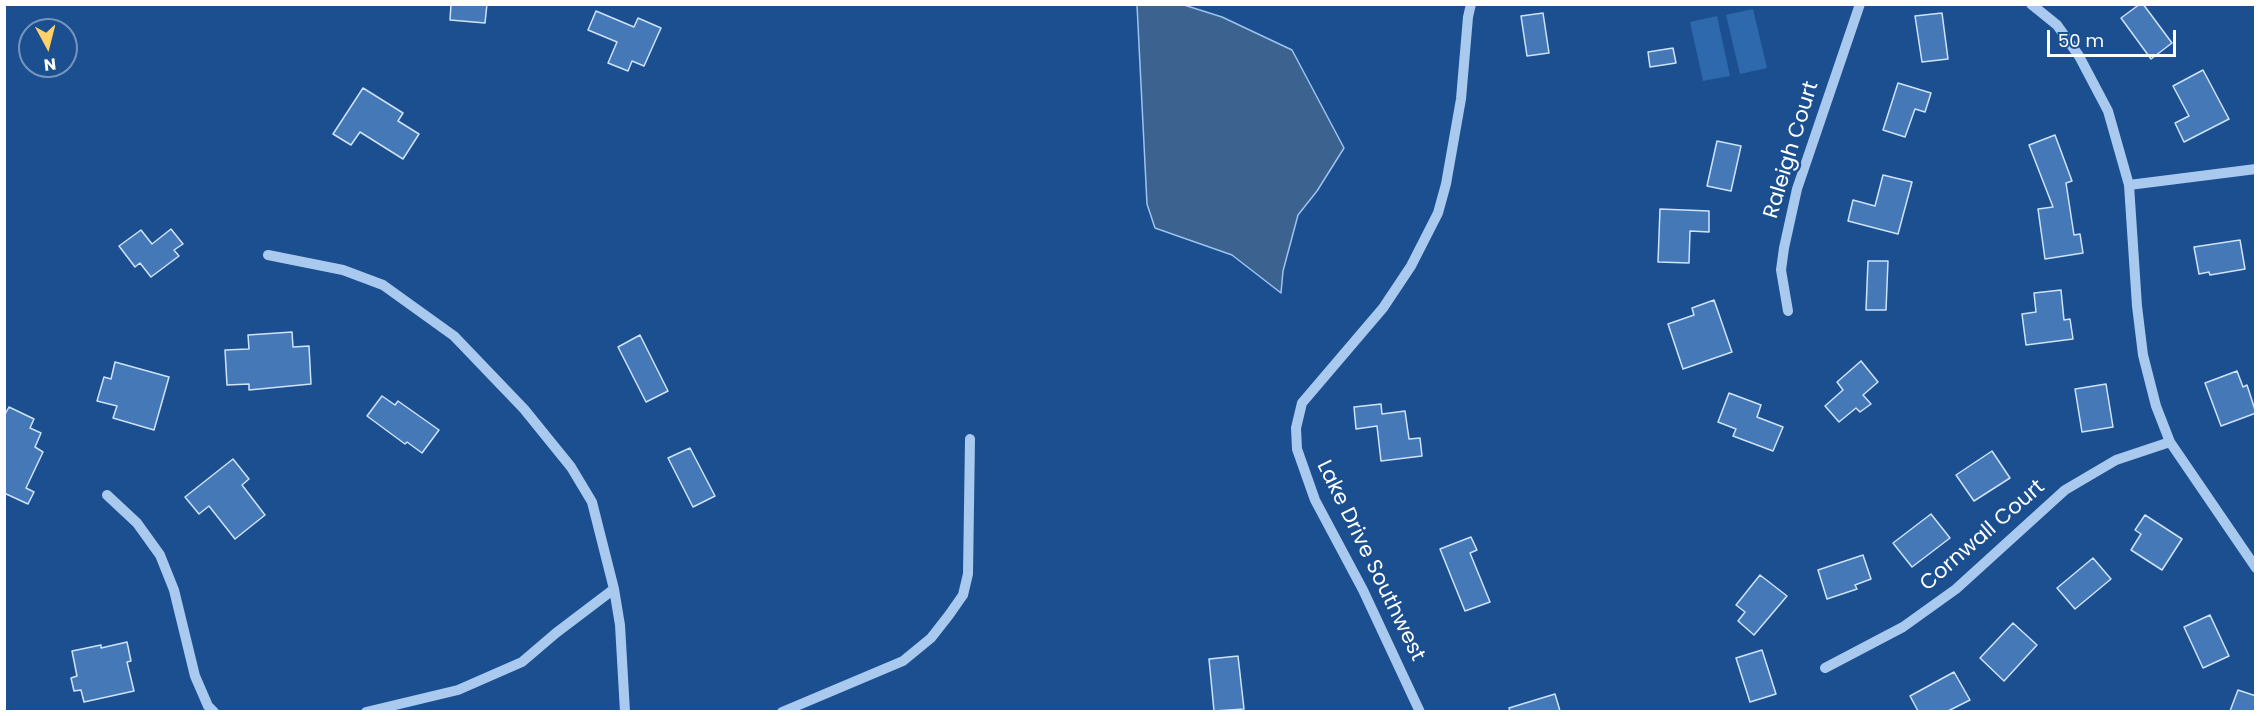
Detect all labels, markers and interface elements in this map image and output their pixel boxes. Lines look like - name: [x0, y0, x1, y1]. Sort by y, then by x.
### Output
- north arrow: [18, 18, 78, 78]
- scale bar: [2050, 18, 2179, 56]
- text: 50 m: [2058, 28, 2104, 53]
- text: N: [43, 52, 57, 77]
- street label: Raleigh Court: [1759, 78, 1825, 222]
- street label: Lake Drive Southwest: [1310, 457, 1430, 665]
- street label: Cornwall Court: [1916, 475, 2050, 597]

